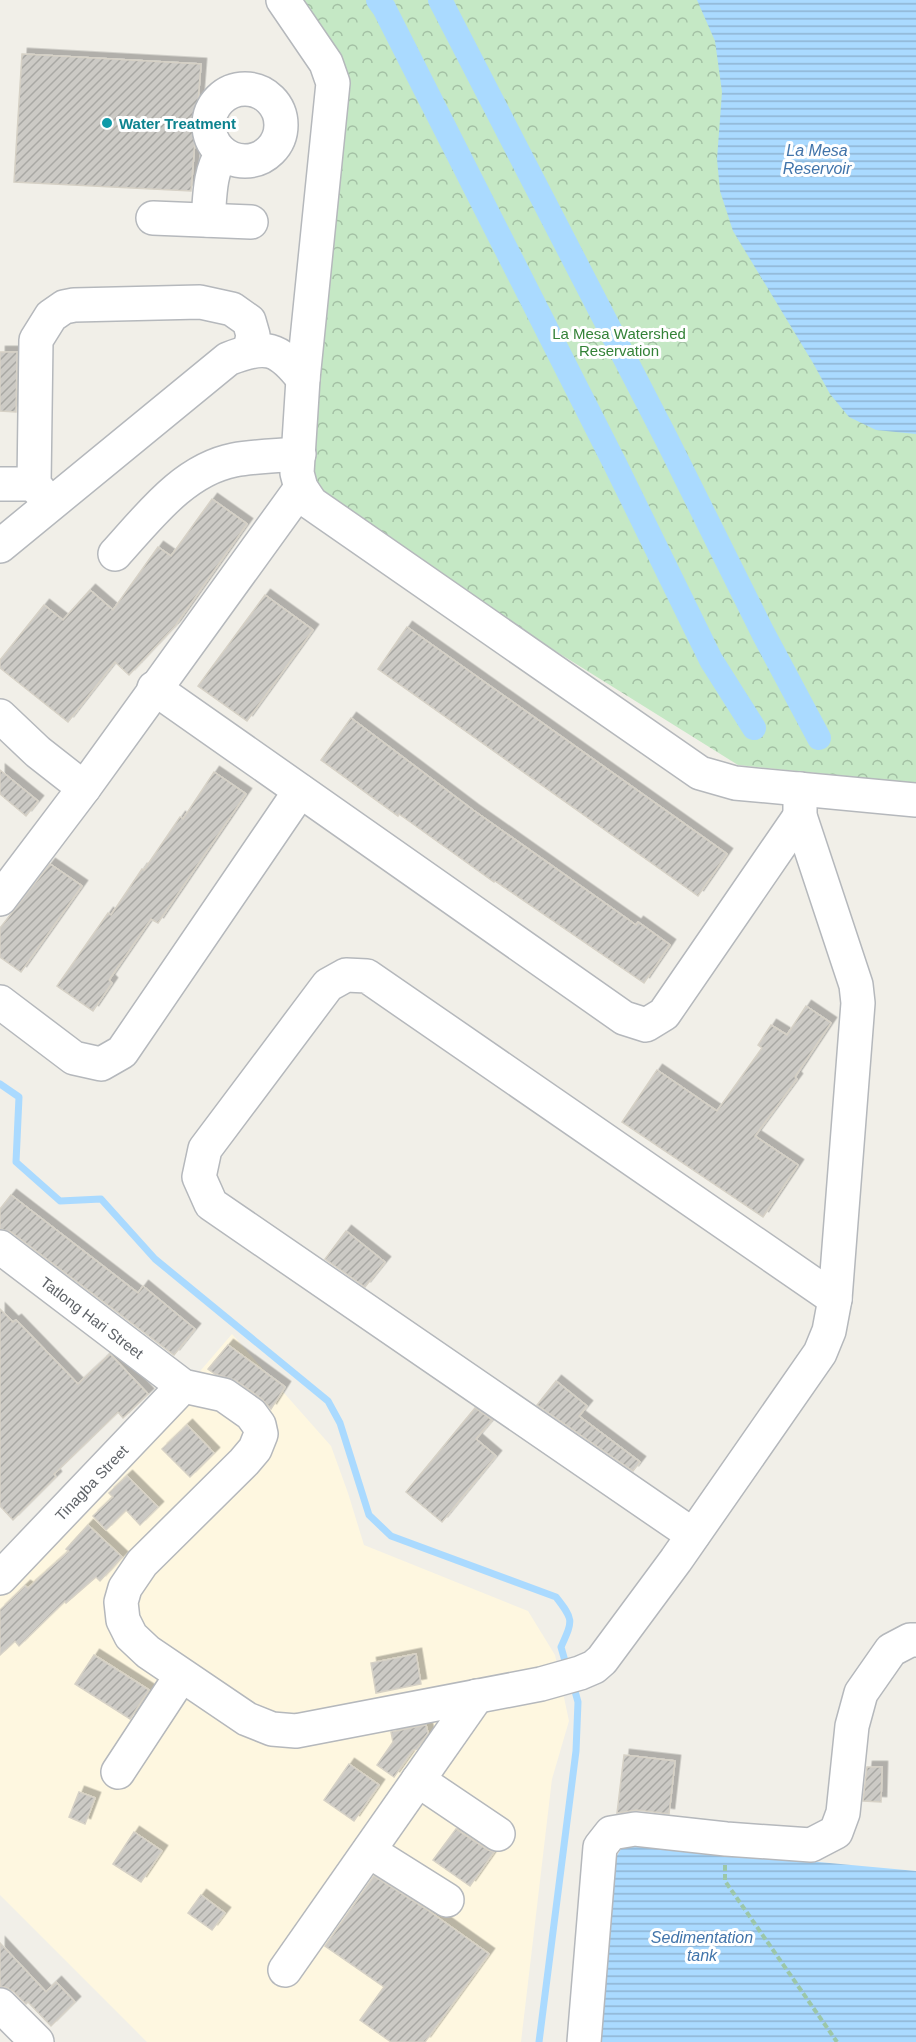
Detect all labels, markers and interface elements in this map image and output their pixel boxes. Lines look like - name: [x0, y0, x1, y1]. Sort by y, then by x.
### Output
- place label: Water Treatment: [119, 115, 236, 132]
- marker: Water Treatment: [100, 116, 114, 130]
- water label: La Mesa Reservoir: [783, 142, 852, 177]
- park label: La Mesa Watershed Reservation: [552, 325, 686, 359]
- street label: Tatlong Hari Street: [38, 1273, 148, 1362]
- street label: Tinagba Street: [51, 1441, 132, 1524]
- water label: Sedimentation tank: [651, 1929, 753, 1964]

